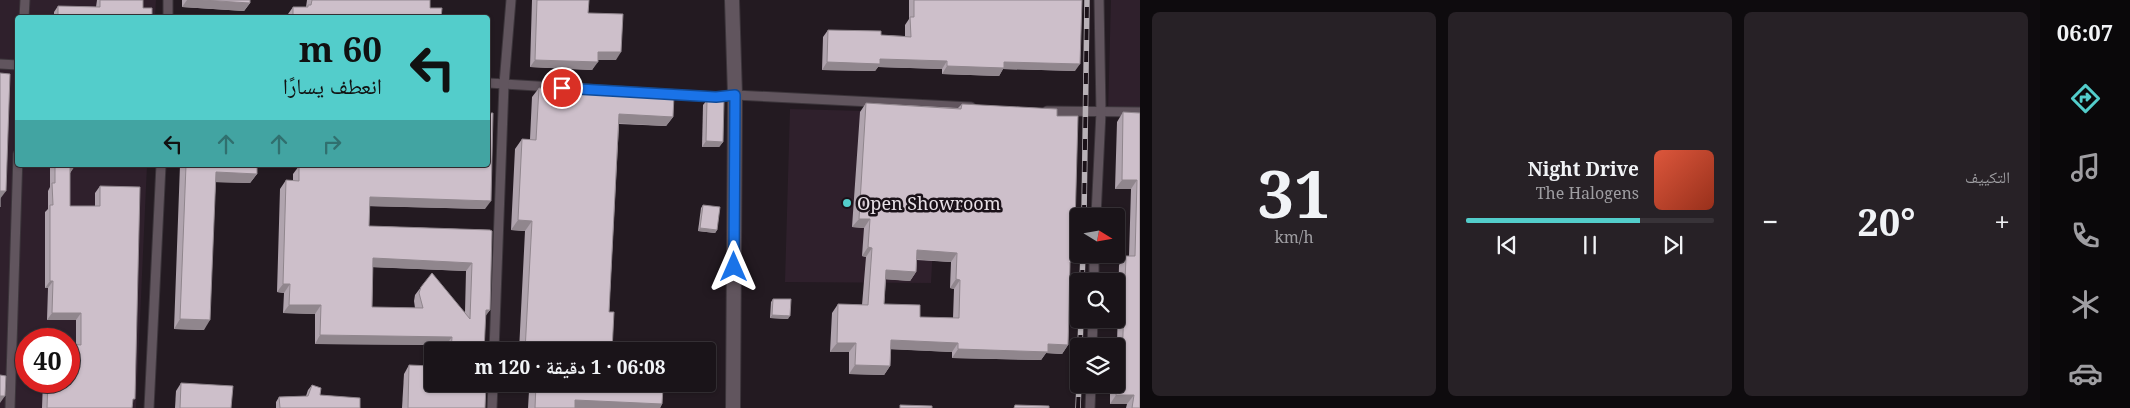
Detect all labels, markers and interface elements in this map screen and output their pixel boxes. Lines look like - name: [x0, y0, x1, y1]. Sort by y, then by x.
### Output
- text: 06:07: [2057, 17, 2113, 47]
- text: 60 m: [299, 25, 382, 72]
- icon: left: [400, 35, 465, 100]
- pin: [541, 67, 583, 109]
- text: انعطف يسارًا: [283, 70, 382, 100]
- icon: arrive: [548, 74, 576, 102]
- icon: directions: [2068, 81, 2103, 116]
- icon: left: [159, 130, 187, 158]
- icon: ahead: [212, 130, 240, 158]
- icon: ahead: [265, 130, 293, 158]
- icon: right: [318, 130, 346, 158]
- text: 31: [1257, 149, 1331, 237]
- icon: music: [2068, 150, 2103, 185]
- text: Night Drive: [1528, 156, 1639, 182]
- text: التكييف: [1965, 166, 2010, 188]
- text: The Halogens: [1536, 182, 1639, 204]
- place label: Open Showroom: [857, 191, 1001, 215]
- text: 20°: [1857, 195, 1915, 247]
- marker: Open Showroom: [841, 197, 853, 209]
- text: −: [1762, 202, 1778, 240]
- text: +: [1994, 202, 2010, 240]
- north arrow: [1070, 208, 1125, 262]
- map controls: [1070, 208, 1125, 393]
- icon: phone: [2068, 218, 2103, 253]
- text: km/h: [1274, 226, 1314, 248]
- icon: previous: [1493, 231, 1521, 259]
- icon: pause: [1576, 231, 1604, 259]
- icon: next: [1659, 231, 1687, 259]
- position arrow: [707, 240, 759, 292]
- button: search: [1070, 273, 1125, 328]
- icon: climate: [2068, 287, 2103, 322]
- speed limit sign: 40: [15, 328, 80, 393]
- button: layers: [1070, 338, 1125, 393]
- text: 06:08 · 1 دقيقة · 120 m: [474, 354, 666, 380]
- icon: car: [2068, 356, 2103, 391]

